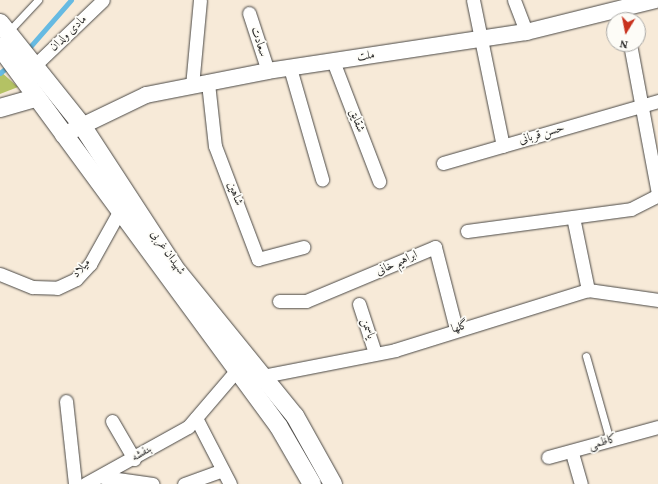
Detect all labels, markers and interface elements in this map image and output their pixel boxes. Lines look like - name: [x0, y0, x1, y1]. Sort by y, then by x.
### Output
- north arrow: [606, 12, 646, 52]
- street label: مادی ولدان: [47, 13, 91, 55]
- street label: سعادت: [246, 25, 270, 59]
- text: N: [619, 35, 629, 51]
- street label: ملت: [356, 49, 376, 65]
- street label: شقایق: [345, 107, 367, 135]
- street label: حسن قربانی: [517, 122, 567, 148]
- street label: شاهین: [223, 180, 245, 208]
- street label: شهیدان غربی: [146, 228, 188, 278]
- street label: ابراهیم خانی: [374, 248, 420, 280]
- street label: میلاد: [70, 256, 94, 282]
- street label: یاسمن: [357, 317, 377, 341]
- street label: گلها: [450, 319, 470, 337]
- street label: کاظمی: [587, 432, 619, 454]
- street label: بنفشه: [129, 442, 155, 466]

